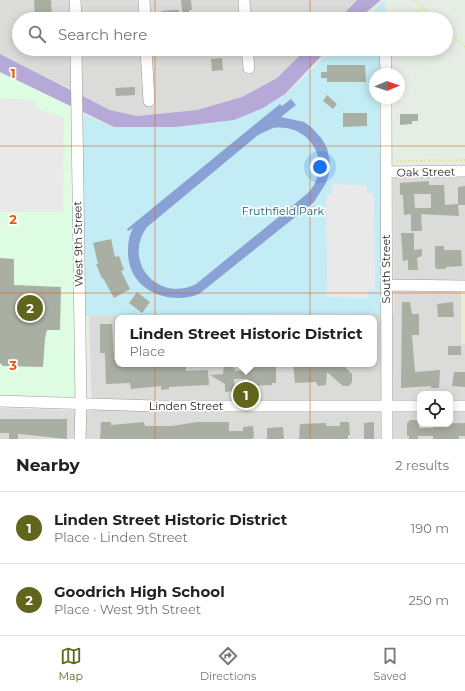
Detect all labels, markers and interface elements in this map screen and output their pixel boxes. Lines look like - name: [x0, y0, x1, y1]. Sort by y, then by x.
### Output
- search box: [12, 12, 453, 56]
- icon: search: [26, 23, 48, 45]
- text: Search here: [58, 25, 147, 44]
- text: 1: [10, 65, 16, 81]
- north arrow: [369, 68, 405, 104]
- your location: [310, 157, 330, 177]
- street label: Oak Street: [397, 164, 456, 180]
- street label: West 9th Street: [70, 200, 86, 287]
- park label: Fruthfield Park: [242, 204, 325, 218]
- text: 2: [9, 211, 17, 227]
- street label: South Street: [379, 234, 393, 304]
- pin: 2: [17, 293, 43, 323]
- popup: [115, 315, 377, 367]
- text: Linden Street Historic District: [129, 324, 363, 343]
- text: Place: [129, 343, 165, 359]
- text: 3: [8, 357, 17, 373]
- pin: 1: [233, 380, 259, 410]
- map controls: [417, 391, 453, 427]
- button: locate: [417, 391, 453, 427]
- street label: Linden Street: [149, 399, 224, 413]
- text: Nearby: [16, 455, 80, 475]
- text: 2 results: [395, 457, 449, 473]
- text: Linden Street Historic District: [54, 510, 287, 529]
- text: 1: [26, 520, 32, 536]
- text: 190 m: [411, 520, 449, 536]
- text: Place · Linden Street: [54, 529, 188, 545]
- text: Goodrich High School: [54, 582, 225, 601]
- text: 2: [25, 592, 33, 608]
- text: 250 m: [408, 592, 449, 608]
- text: Place · West 9th Street: [54, 601, 201, 617]
- tab: Map: [59, 645, 83, 683]
- tab: Directions: [200, 645, 256, 683]
- tab: Saved: [373, 645, 406, 683]

